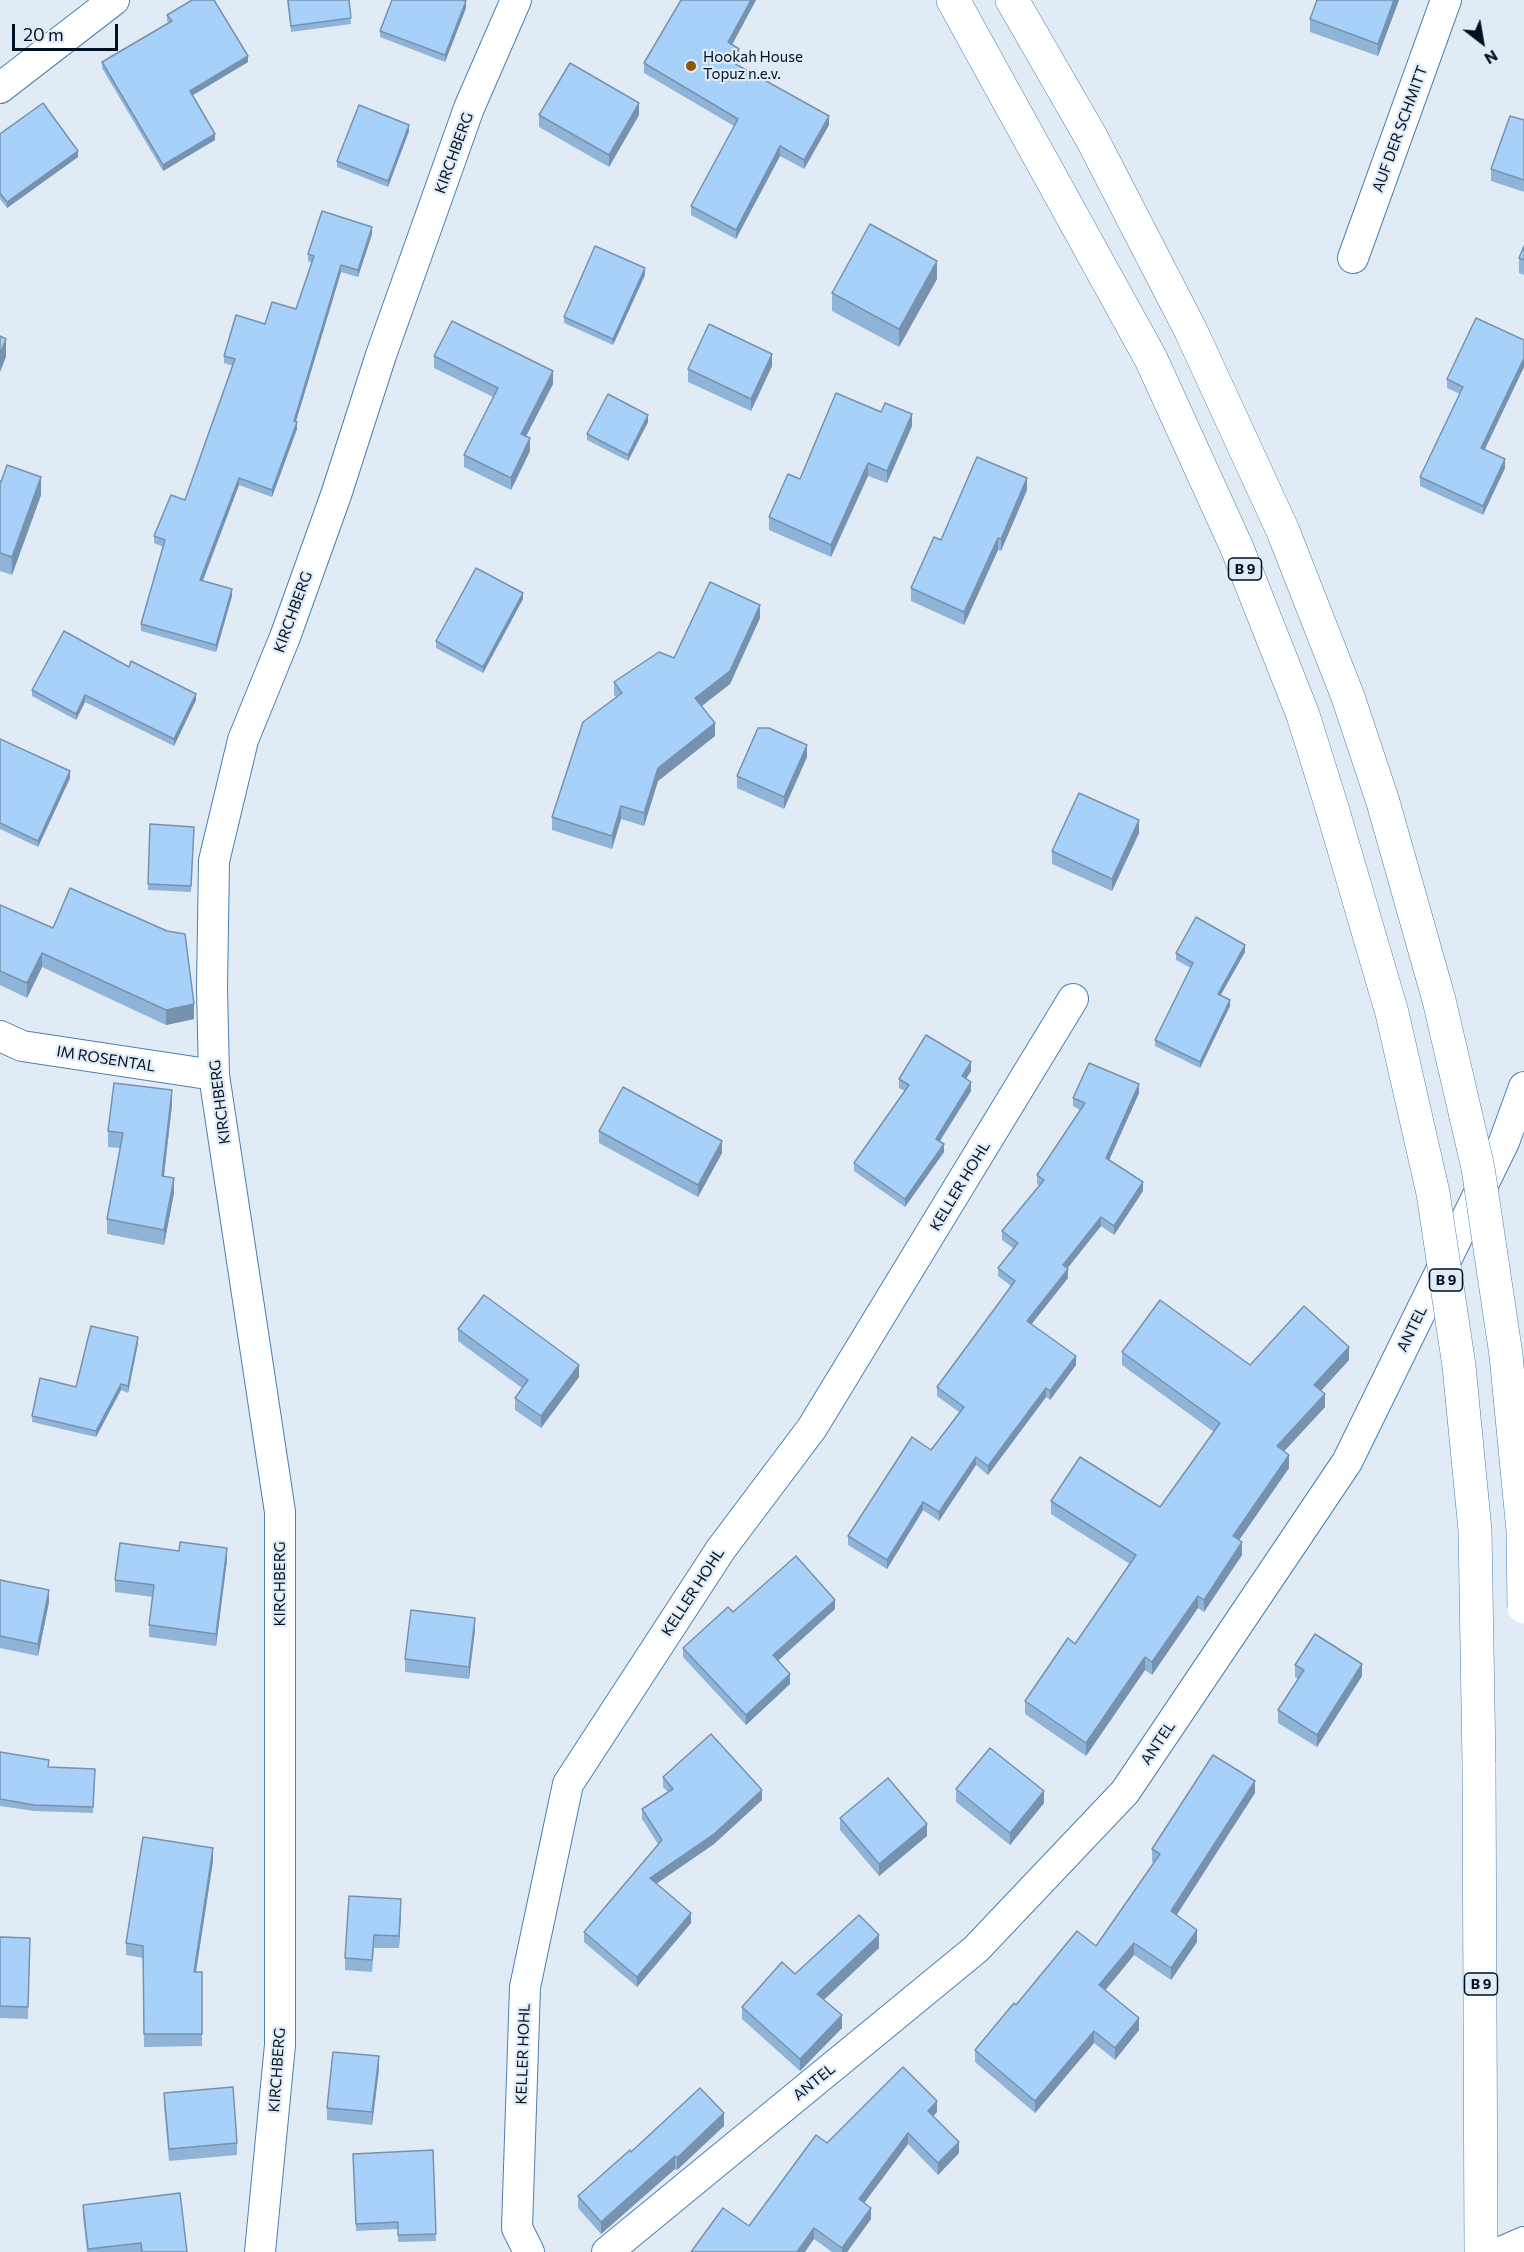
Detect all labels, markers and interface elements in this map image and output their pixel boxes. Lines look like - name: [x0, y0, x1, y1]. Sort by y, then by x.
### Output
- scale bar: [15, 12, 122, 50]
- north arrow: [1452, 12, 1512, 72]
- text: 20 m: [23, 23, 64, 45]
- text: N: [1481, 47, 1502, 69]
- place label: Hookah House Topuz n.e.v.: [703, 48, 803, 83]
- marker: Hookah House Topuz n.e.v.: [684, 59, 698, 73]
- street label: AUF DER SCHMITT: [1369, 63, 1431, 195]
- street label: KIRCHBERG: [431, 110, 477, 196]
- road number: B 9: [1228, 558, 1262, 580]
- street label: KIRCHBERG: [270, 569, 316, 655]
- street label: IM ROSENTAL: [55, 1042, 157, 1076]
- street label: KIRCHBERG: [206, 1059, 234, 1145]
- street label: KELLER HOHL: [926, 1138, 994, 1234]
- road number: B 9: [1430, 1269, 1462, 1291]
- street label: ANTEL: [1393, 1303, 1431, 1355]
- street label: KIRCHBERG: [271, 1542, 289, 1626]
- street label: KELLER HOHL: [658, 1545, 728, 1639]
- street label: ANTEL: [1137, 1718, 1179, 1768]
- road number: B 9: [1464, 1973, 1498, 1995]
- street label: KELLER HOHL: [512, 2003, 534, 2105]
- street label: KIRCHBERG: [265, 2027, 289, 2113]
- street label: ANTEL: [789, 2060, 839, 2104]

